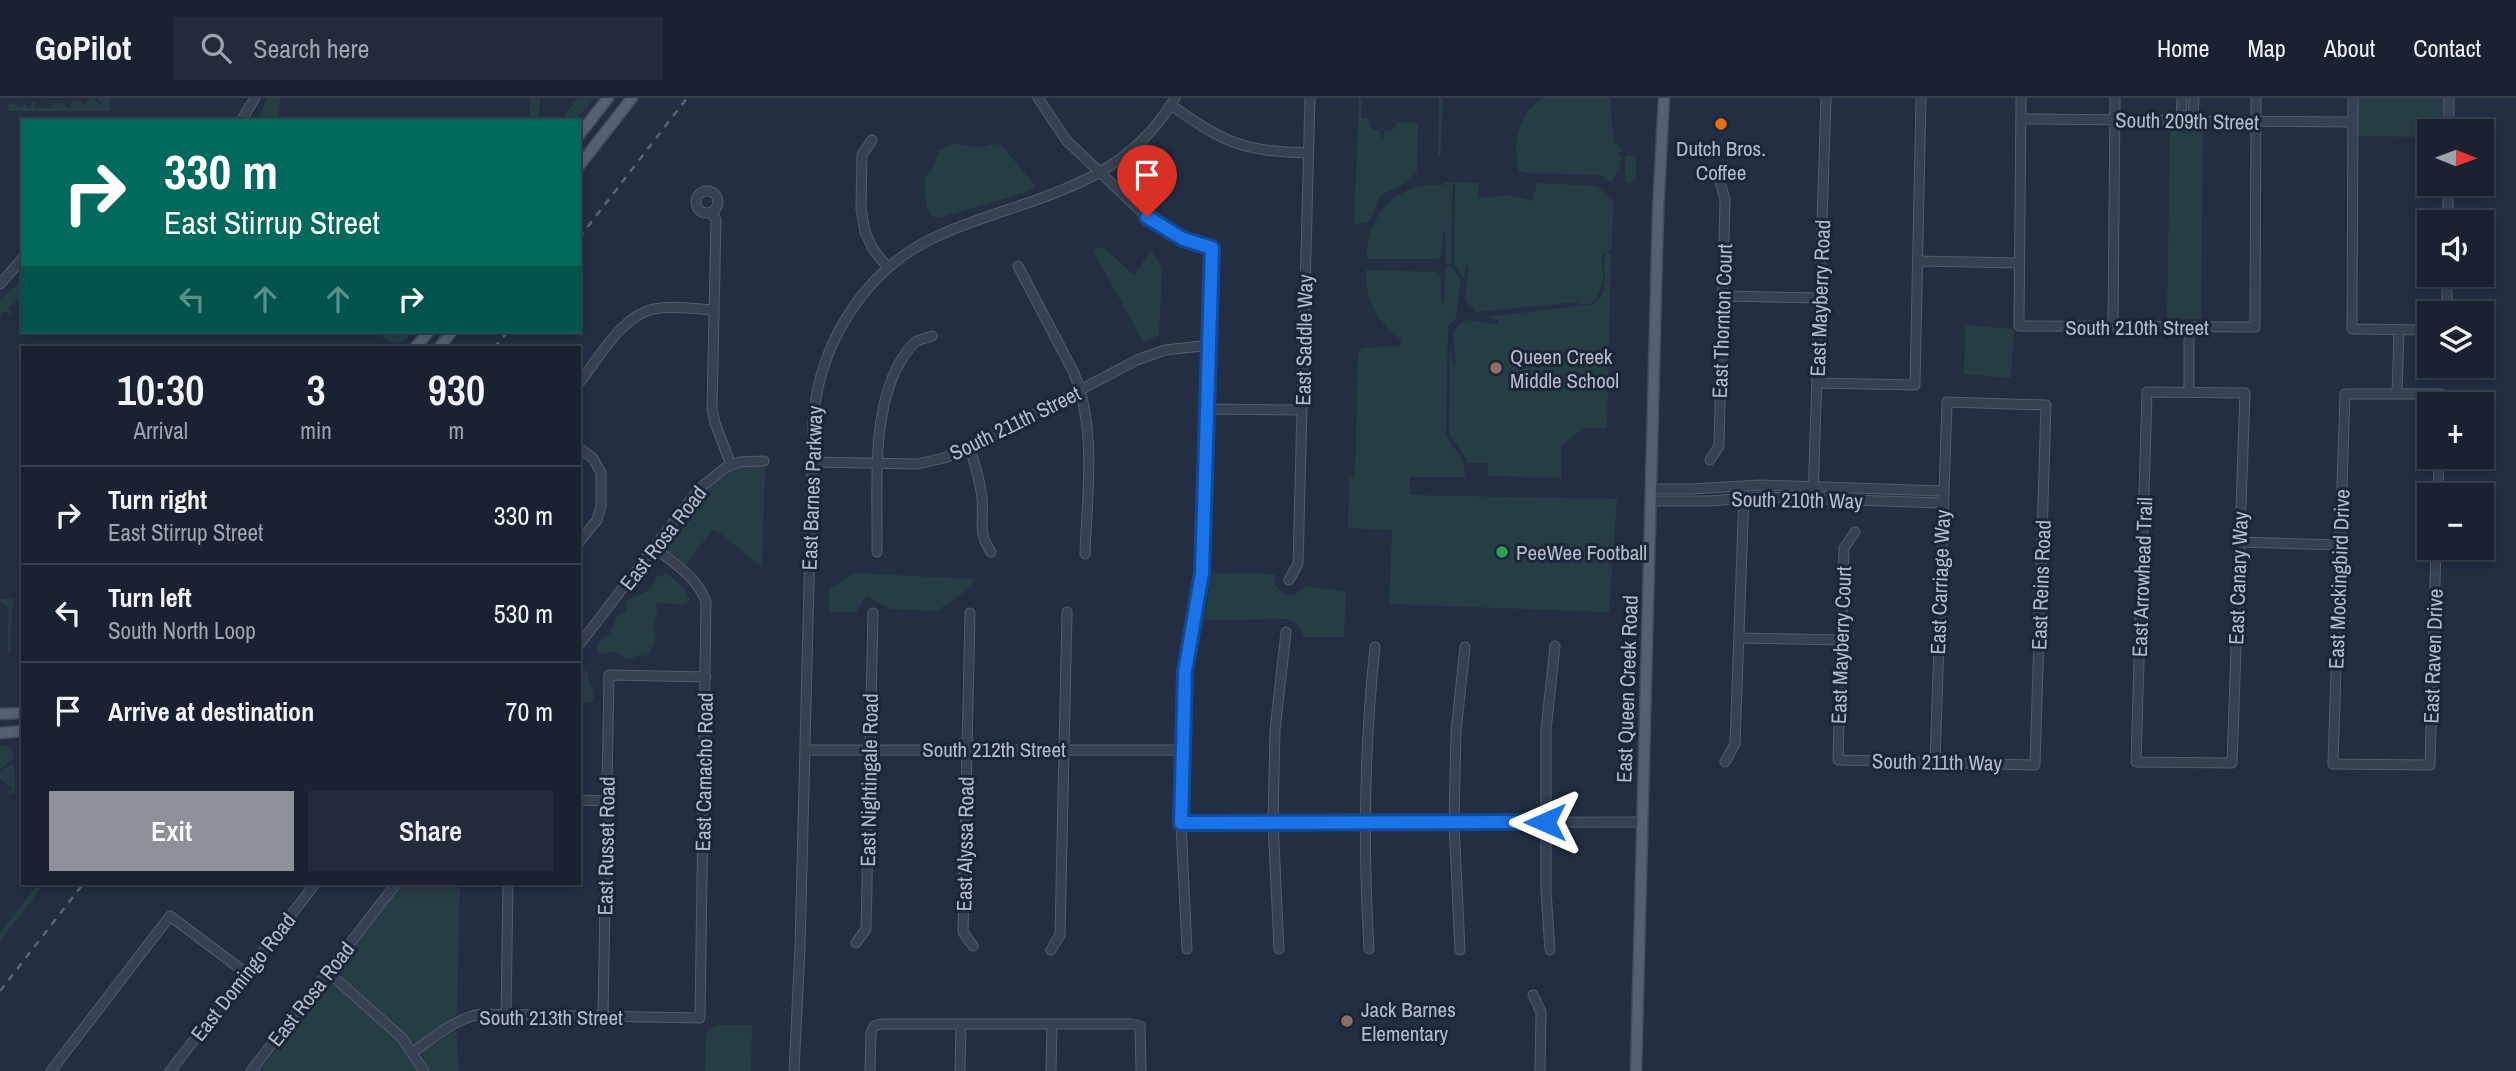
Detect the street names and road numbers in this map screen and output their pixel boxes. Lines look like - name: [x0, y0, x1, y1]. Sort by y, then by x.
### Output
- street label: South 209th Street: [2115, 105, 2259, 137]
- street label: East Mayberry Road: [1803, 219, 1837, 377]
- street label: East Thornton Court: [1705, 243, 1739, 399]
- street label: East Saddle Way: [1288, 274, 1320, 406]
- street label: South 210th Street: [2065, 313, 2209, 342]
- street label: South 211th Street: [945, 379, 1086, 467]
- street label: East Barnes Parkway: [795, 405, 829, 571]
- street label: East Rosa Road: [613, 480, 713, 596]
- street label: South 210th Way: [1731, 484, 1863, 516]
- street label: East Mockingbird Drive: [2321, 489, 2357, 669]
- street label: East Arrowhead Trail: [2125, 497, 2159, 657]
- street label: East Carriage Way: [1923, 509, 1957, 655]
- street label: East Canary Way: [2221, 510, 2255, 645]
- street label: East Reins Road: [2024, 519, 2058, 651]
- street label: East Mayberry Court: [1824, 565, 1858, 724]
- street label: East Raven Drive: [2416, 588, 2450, 724]
- street label: East Queen Creek Road: [1609, 595, 1645, 783]
- street label: East Camacho Road: [688, 692, 720, 852]
- street label: East Nightingale Road: [853, 693, 885, 867]
- street label: South 212th Street: [922, 735, 1066, 764]
- street label: South 211th Way: [1872, 746, 2003, 778]
- street label: East Russet Road: [590, 776, 622, 916]
- street label: East Alyssa Road: [949, 776, 981, 912]
- street label: East Domingo Road: [184, 907, 302, 1047]
- street label: East Rosa Road: [261, 936, 361, 1052]
- street label: South 213th Street: [479, 1003, 623, 1032]

